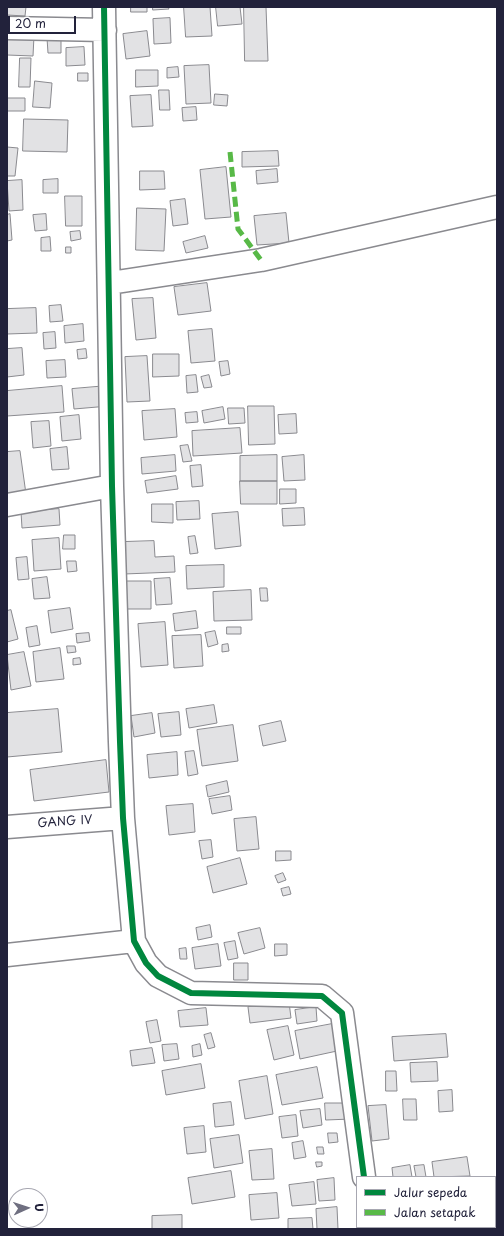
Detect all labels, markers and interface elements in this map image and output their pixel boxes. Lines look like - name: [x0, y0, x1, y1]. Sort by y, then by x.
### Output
- scale bar: [10, 8, 78, 34]
- text: 20 m: [15, 14, 46, 32]
- street label: GANG IV: [37, 813, 93, 831]
- legend: [356, 1176, 496, 1228]
- text: Jalur sepeda: [394, 1183, 467, 1201]
- north arrow: [8, 1188, 48, 1228]
- text: U: [31, 1203, 48, 1212]
- text: Jalan setapak: [394, 1203, 476, 1221]

